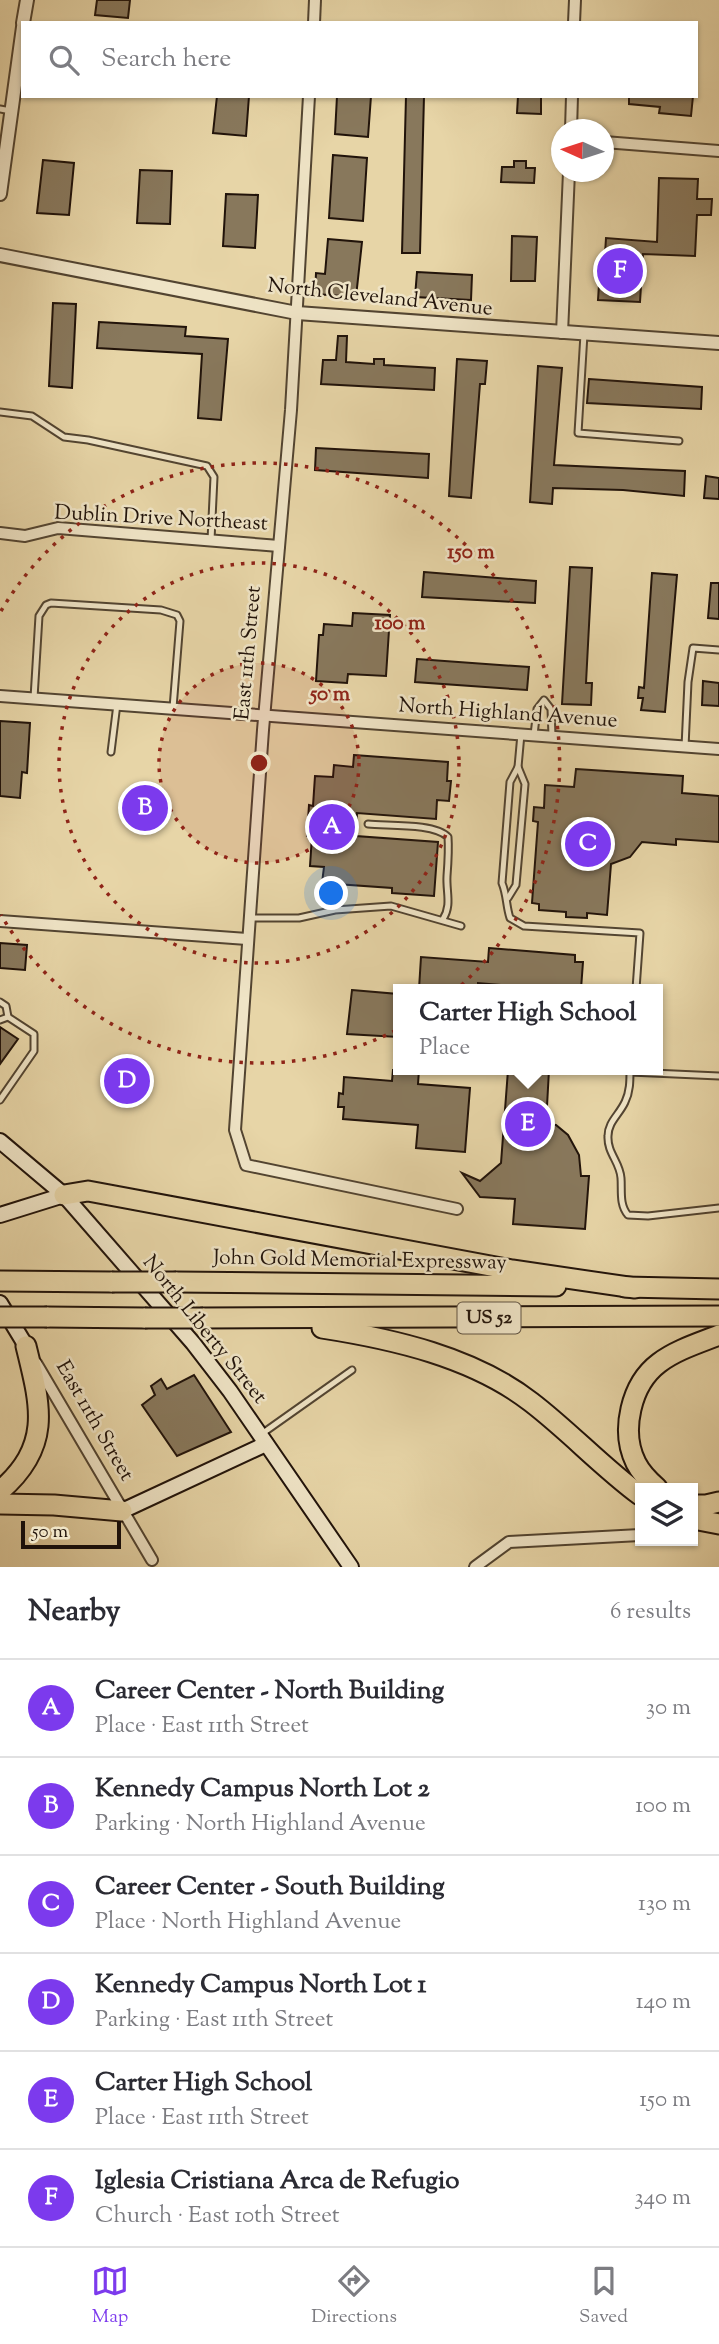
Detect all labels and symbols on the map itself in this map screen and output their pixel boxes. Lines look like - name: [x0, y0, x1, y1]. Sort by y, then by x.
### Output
- north arrow: [551, 119, 614, 182]
- pin: F: [597, 245, 643, 297]
- street label: North Cleveland Avenue: [266, 271, 494, 325]
- street label: Dublin Drive Northeast: [54, 498, 268, 540]
- text: 150 m: [447, 538, 495, 568]
- street label: East 11th Street: [228, 585, 270, 721]
- text: 100 m: [375, 609, 426, 639]
- text: 50 m: [308, 680, 351, 710]
- street label: North Highland Avenue: [398, 691, 618, 737]
- centre of rings: [247, 751, 271, 775]
- pin: B: [122, 782, 168, 834]
- pin: A: [309, 801, 355, 853]
- pin: C: [565, 818, 611, 870]
- your location: [314, 876, 348, 910]
- pin: D: [104, 1055, 150, 1107]
- pin: E: [505, 1098, 551, 1150]
- street label: John Gold Memorial Expressway: [212, 1243, 508, 1279]
- street label: North Liberty Street: [135, 1249, 273, 1411]
- road number: US 52: [458, 1302, 520, 1334]
- street label: East 11th Street: [47, 1355, 141, 1487]
- scale bar: [21, 1518, 121, 1550]

